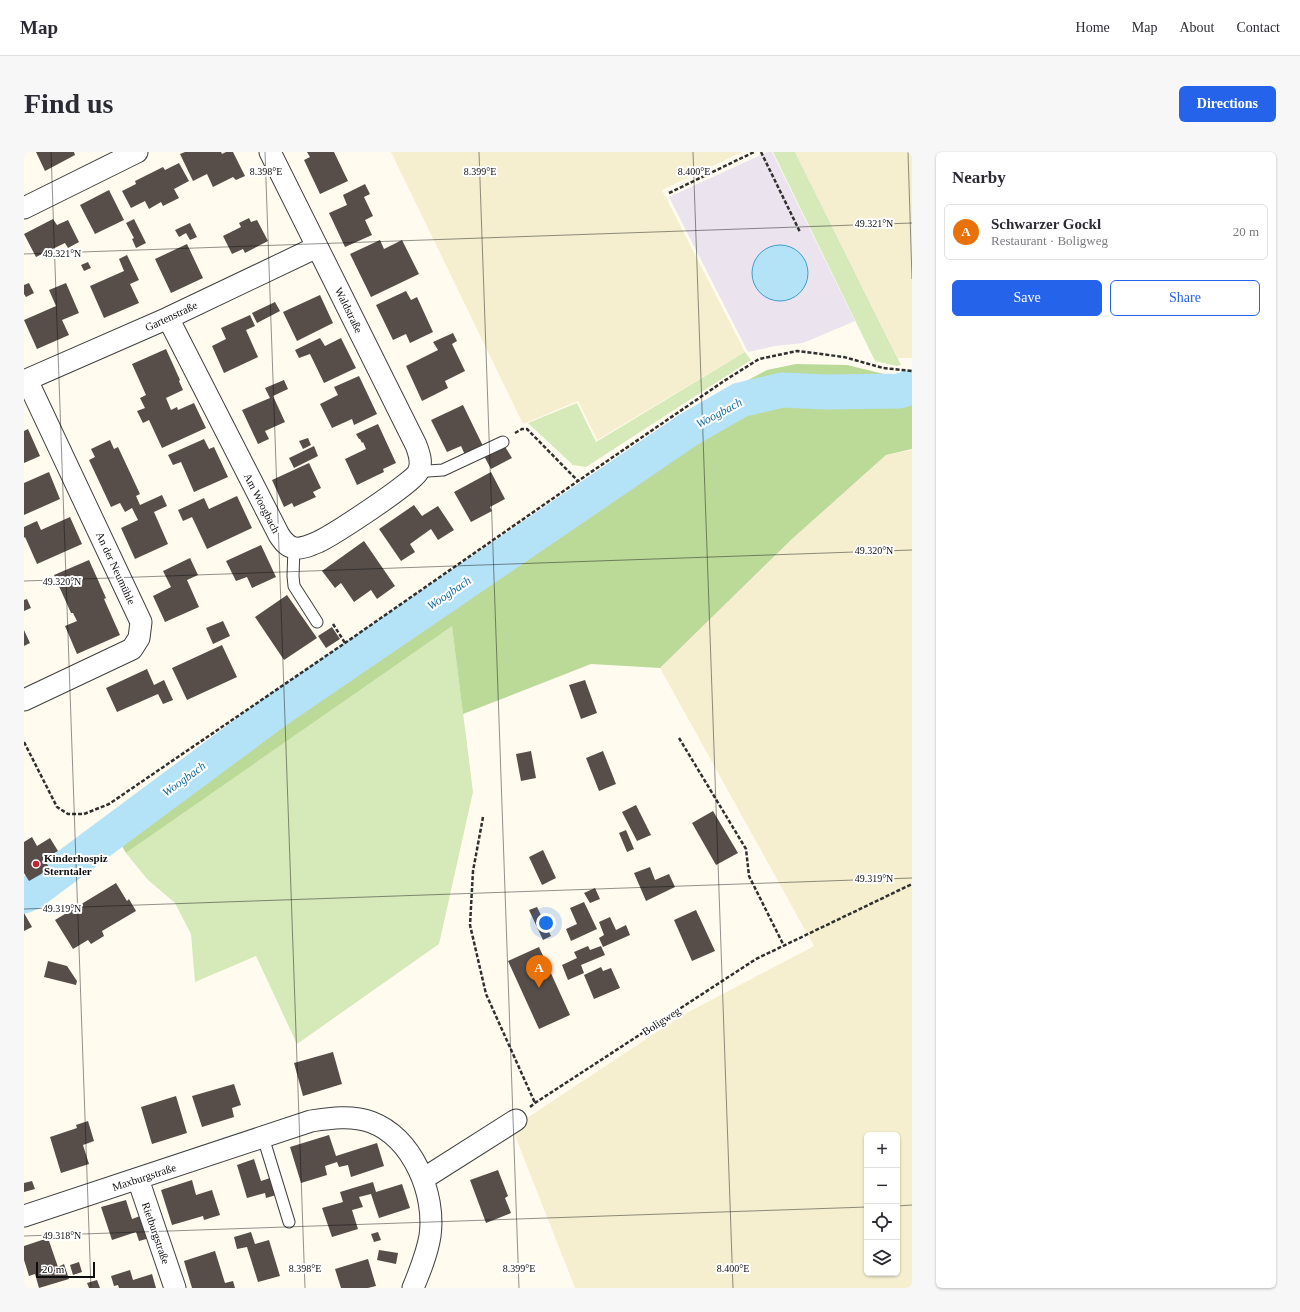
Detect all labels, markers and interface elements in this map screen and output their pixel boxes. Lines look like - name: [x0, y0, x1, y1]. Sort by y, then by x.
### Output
- text: Map: [20, 17, 58, 38]
- text: Home: [1076, 20, 1110, 35]
- text: Map: [1132, 20, 1157, 35]
- text: About: [1179, 20, 1214, 35]
- text: Contact: [1236, 20, 1280, 35]
- button: Directions: [1179, 86, 1276, 122]
- text: Find us: [24, 88, 114, 119]
- text: 8.398°E: [250, 166, 282, 177]
- text: 8.399°E: [464, 166, 496, 177]
- text: 8.400°E: [678, 166, 710, 177]
- text: Nearby: [952, 168, 1006, 187]
- text: Schwarzer Gockl: [991, 216, 1101, 232]
- text: 49.321°N: [855, 218, 893, 229]
- text: A: [961, 224, 971, 239]
- text: 20 m: [1233, 224, 1259, 239]
- text: Restaurant · Boligweg: [991, 233, 1108, 248]
- text: 49.321°N: [43, 248, 81, 259]
- button: Save: [952, 280, 1102, 316]
- button: Share: [1110, 280, 1260, 316]
- street label: Waldstraße: [333, 285, 365, 335]
- street label: Gartenstraße: [143, 299, 199, 333]
- water label: Woogbach: [694, 395, 744, 431]
- street label: Am Woogbach: [242, 471, 283, 535]
- street label: An der Neumühle: [94, 530, 138, 606]
- text: 49.320°N: [855, 545, 893, 556]
- water label: Woogbach: [424, 573, 474, 613]
- text: 49.320°N: [43, 576, 81, 587]
- water label: Woogbach: [160, 759, 208, 799]
- place label: Kinderhospiz Sterntaler: [44, 852, 108, 877]
- marker: Kinderhospiz Sterntaler: [31, 859, 41, 869]
- text: 49.319°N: [855, 873, 893, 884]
- text: 49.319°N: [43, 903, 81, 914]
- your location: [536, 913, 556, 933]
- pin: A: [526, 955, 552, 988]
- street label: Boligweg: [640, 1004, 683, 1038]
- map controls: [864, 1132, 900, 1276]
- button: +: [864, 1132, 900, 1168]
- street label: Maxburgstraße: [111, 1161, 178, 1193]
- button: −: [864, 1168, 900, 1204]
- street label: Rietburgstraße: [140, 1201, 172, 1266]
- button: locate: [864, 1204, 900, 1240]
- text: 49.318°N: [43, 1230, 81, 1241]
- button: layers: [864, 1240, 900, 1276]
- scale bar: [36, 1260, 95, 1279]
- text: 20 m: [42, 1263, 64, 1275]
- text: 8.398°E: [289, 1263, 321, 1274]
- text: 8.399°E: [503, 1263, 535, 1274]
- text: 8.400°E: [717, 1263, 749, 1274]

